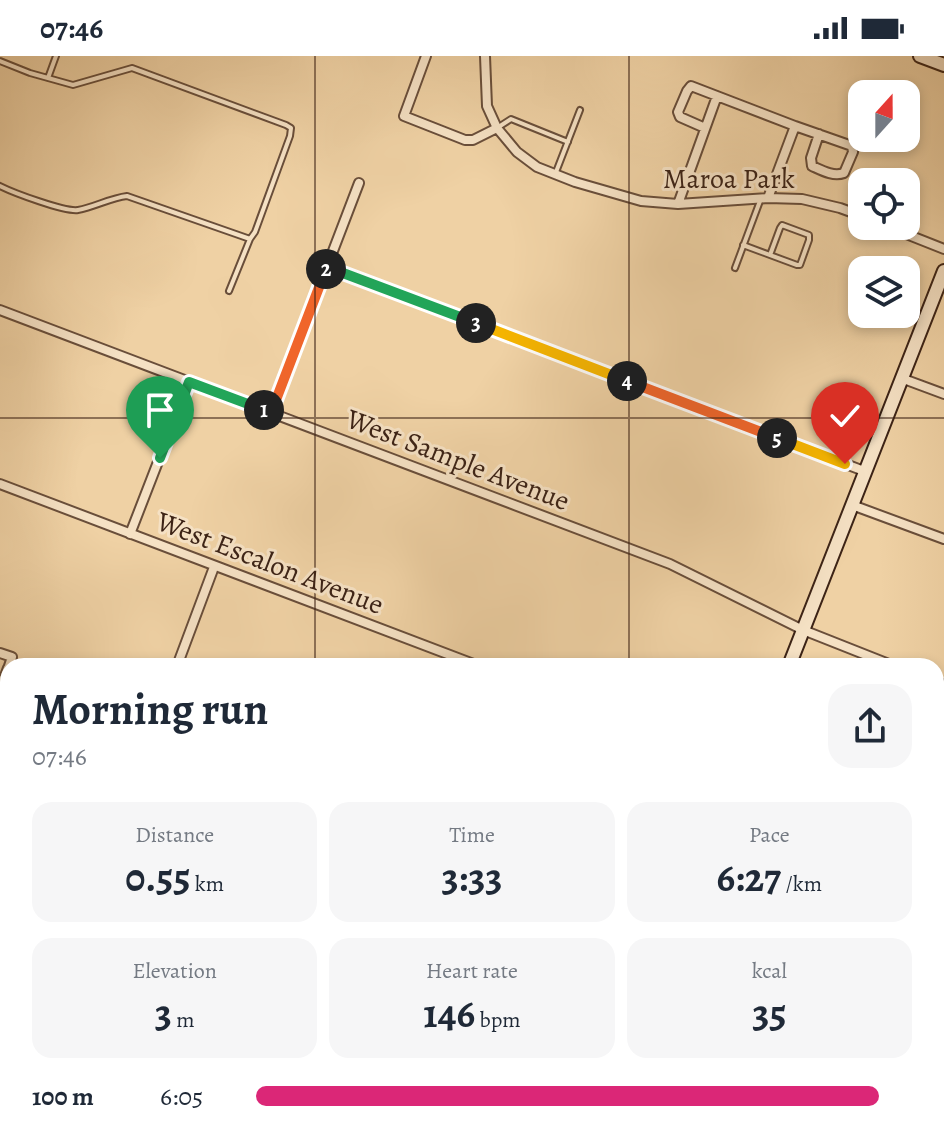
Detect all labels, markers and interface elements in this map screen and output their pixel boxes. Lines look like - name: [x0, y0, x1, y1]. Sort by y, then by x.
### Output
- text: 07:46: [40, 8, 103, 48]
- north arrow: [848, 80, 920, 152]
- map controls: [848, 80, 920, 328]
- street label: Maroa Park: [663, 160, 795, 198]
- button: locate: [848, 168, 920, 240]
- pin: 2: [306, 249, 346, 289]
- text: 2: [321, 254, 331, 284]
- button: layers: [848, 256, 920, 328]
- pin: 3: [456, 303, 496, 343]
- text: 3: [471, 308, 481, 338]
- pin: 4: [607, 361, 647, 401]
- text: 4: [622, 366, 632, 396]
- pin: [126, 376, 194, 458]
- pin: [811, 382, 879, 464]
- icon: arrive: [138, 388, 182, 432]
- pin: 1: [244, 390, 284, 430]
- icon: check: [823, 394, 867, 438]
- text: 1: [260, 395, 268, 425]
- street label: West Sample Avenue: [340, 400, 575, 520]
- pin: 5: [757, 418, 797, 458]
- text: 5: [772, 423, 782, 453]
- street label: West Escalon Avenue: [150, 502, 389, 624]
- text: Morning run: [32, 679, 268, 739]
- button: share: [828, 684, 912, 768]
- text: 07:46: [32, 739, 87, 774]
- text: Distance: [135, 820, 214, 850]
- text: Time: [449, 820, 495, 850]
- text: Pace: [749, 820, 790, 850]
- text: 0.55: [125, 850, 191, 905]
- text: 3:33: [441, 850, 503, 905]
- text: 6:27: [717, 850, 781, 905]
- text: km: [191, 869, 224, 899]
- text: /km: [781, 869, 822, 899]
- text: Elevation: [132, 956, 217, 986]
- text: Heart rate: [426, 956, 518, 986]
- text: kcal: [752, 956, 787, 986]
- text: 3: [155, 986, 172, 1041]
- text: 146: [423, 986, 475, 1041]
- text: 35: [752, 986, 786, 1041]
- text: m: [172, 1005, 195, 1035]
- text: bpm: [475, 1005, 521, 1035]
- text: 100 m: [32, 1079, 94, 1114]
- text: 6:05: [160, 1079, 203, 1114]

